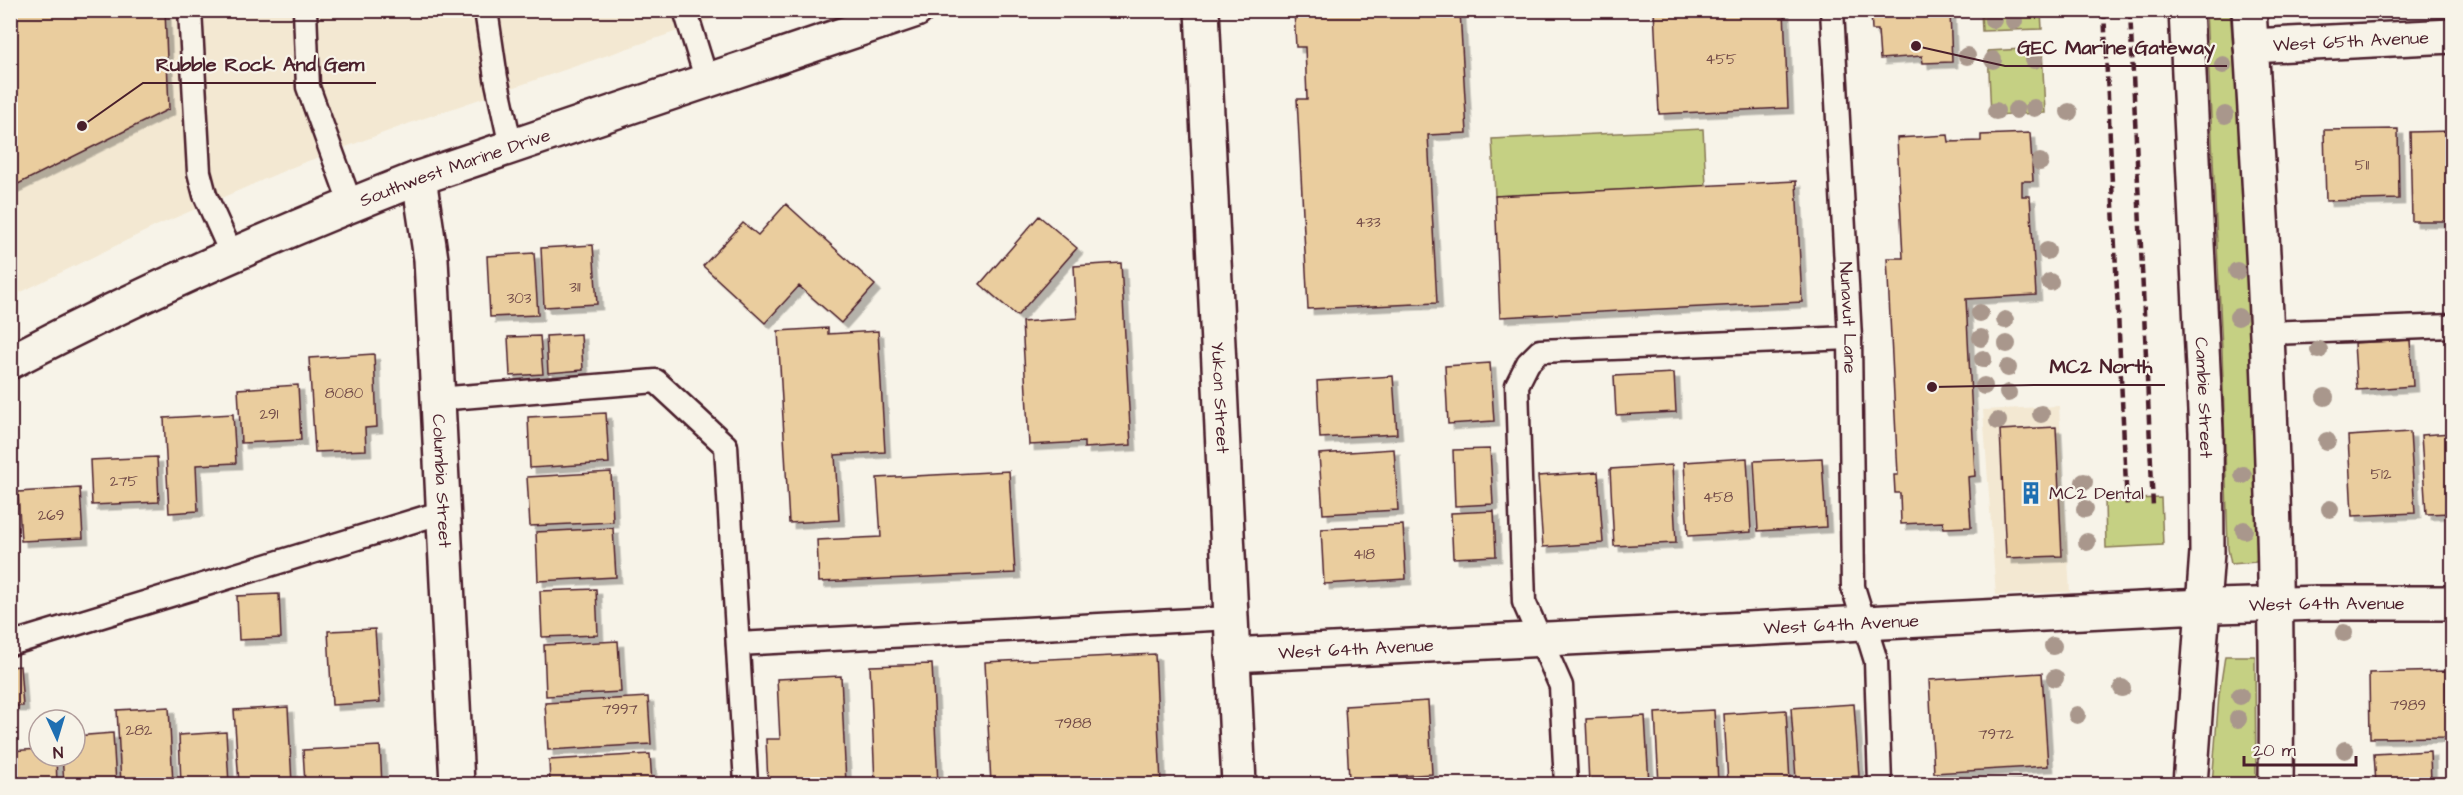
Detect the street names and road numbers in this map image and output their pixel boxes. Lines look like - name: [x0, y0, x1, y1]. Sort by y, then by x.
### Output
- street label: West 65th Avenue: [2272, 25, 2430, 58]
- street label: Southwest Marine Drive: [356, 122, 554, 213]
- street label: Nunavut Lane: [1833, 261, 1862, 374]
- street label: Cambie Street: [2189, 336, 2218, 459]
- street label: Yukon Street: [1205, 341, 1235, 455]
- street label: Columbia Street: [426, 413, 457, 549]
- street label: West 64th Avenue: [2249, 591, 2405, 618]
- street label: West 64th Avenue: [1763, 608, 1920, 641]
- street label: West 64th Avenue: [1277, 633, 1435, 666]

